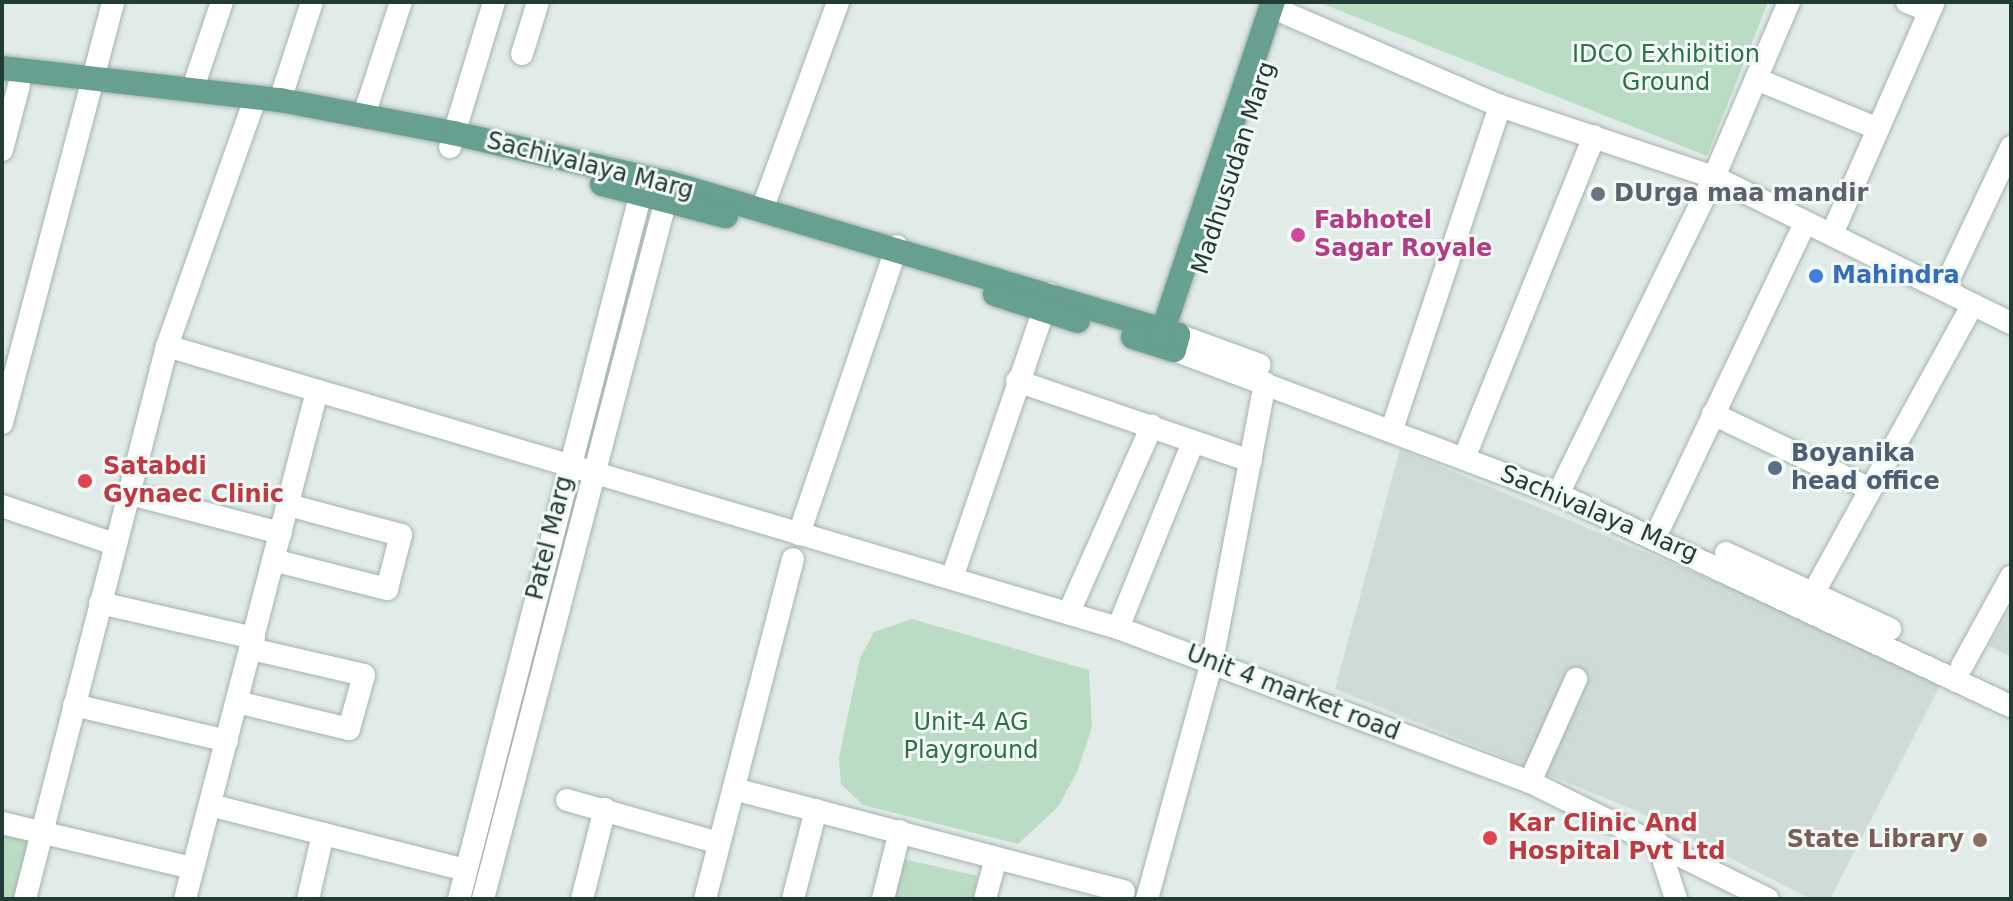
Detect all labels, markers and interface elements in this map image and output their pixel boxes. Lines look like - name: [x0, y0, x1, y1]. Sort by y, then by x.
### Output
- park label: IDCO Exhibition Ground: [1572, 41, 1760, 97]
- street label: Madhusudan Marg: [1186, 58, 1282, 278]
- street label: Sachivalaya Marg: [484, 126, 696, 206]
- place label: DUrga maa mandir: [1614, 180, 1868, 208]
- marker: DUrga maa mandir: [1589, 185, 1607, 203]
- place label: Fabhotel Sagar Royale: [1314, 207, 1492, 263]
- marker: Fabhotel Sagar Royale: [1289, 226, 1307, 244]
- place label: Mahindra: [1832, 262, 1960, 290]
- marker: Mahindra: [1807, 267, 1825, 285]
- place label: Boyanika head office: [1791, 440, 1940, 496]
- place label: Satabdi Gynaec Clinic: [103, 453, 284, 509]
- street label: Sachivalaya Marg: [1496, 459, 1702, 569]
- marker: Boyanika head office: [1766, 459, 1784, 477]
- marker: Satabdi Gynaec Clinic: [74, 470, 96, 492]
- street label: Patel Marg: [521, 473, 579, 603]
- street label: Unit 4 market road: [1182, 639, 1404, 747]
- park label: Unit-4 AG Playground: [904, 709, 1038, 765]
- place label: Kar Clinic And Hospital Pvt Ltd: [1508, 810, 1726, 866]
- place label: State Library: [1787, 826, 1964, 854]
- marker: Kar Clinic And Hospital Pvt Ltd: [1479, 827, 1501, 849]
- marker: State Library: [1971, 831, 1989, 849]

